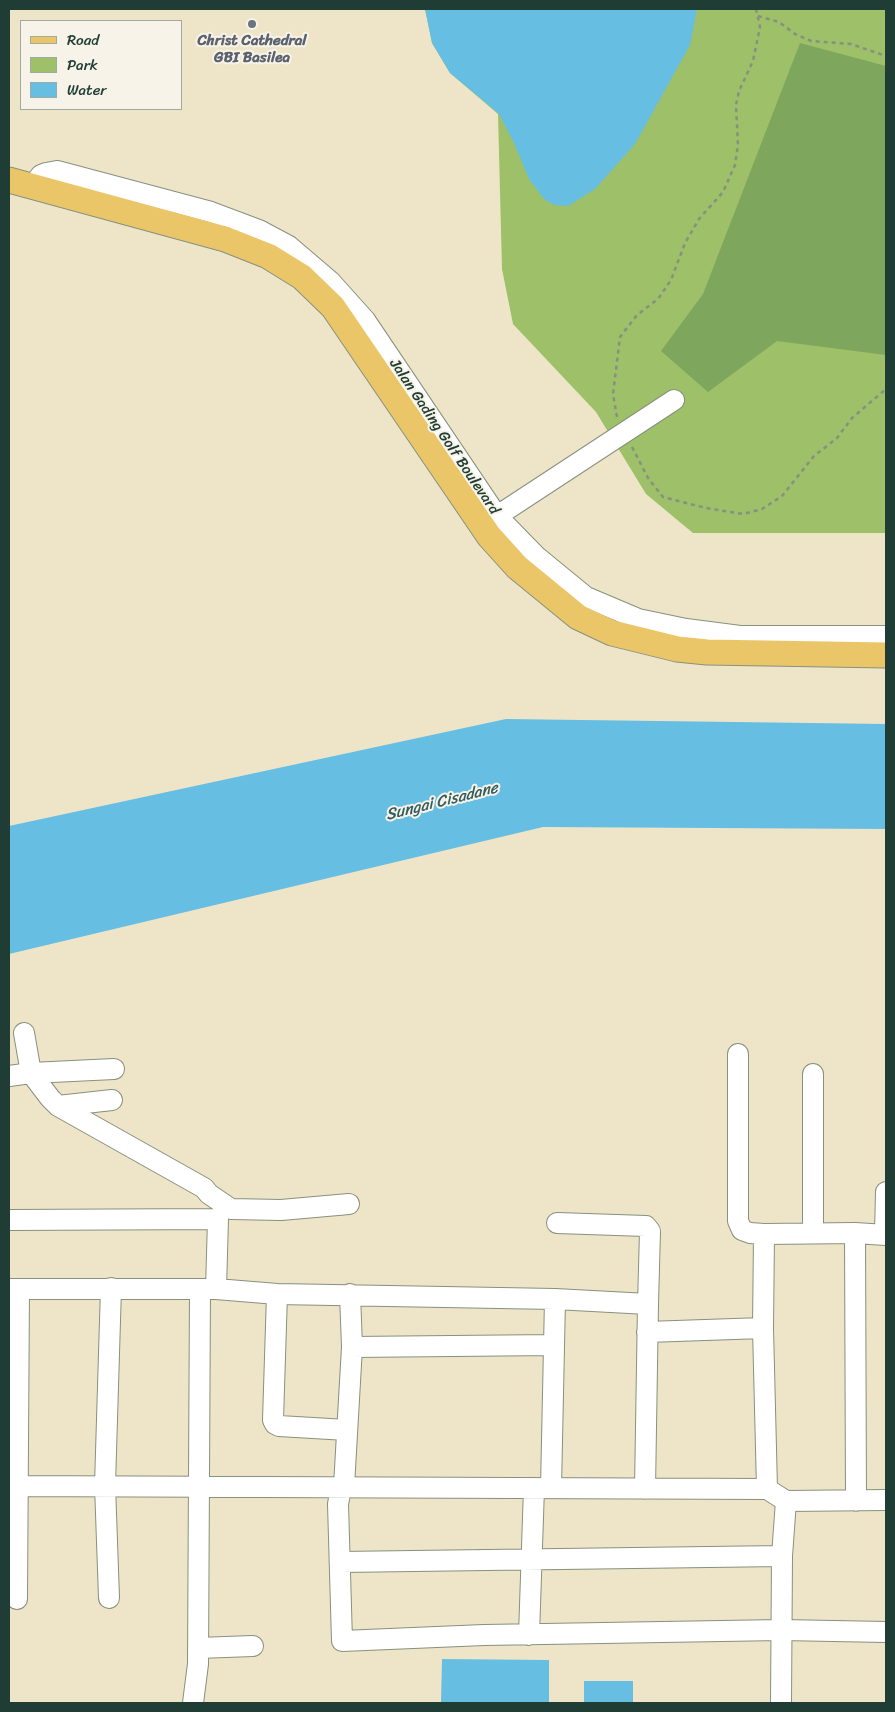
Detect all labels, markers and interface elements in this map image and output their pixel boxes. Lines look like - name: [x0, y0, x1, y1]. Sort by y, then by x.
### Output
- marker: Christ Cathedral GBI Basilea: [246, 18, 258, 30]
- legend: [20, 20, 182, 110]
- text: Road: [67, 27, 99, 53]
- place label: Christ Cathedral GBI Basilea: [198, 32, 306, 67]
- text: Park: [67, 52, 98, 78]
- text: Water: [67, 77, 107, 103]
- street label: Jalan Gading Golf Boulevard: [385, 356, 503, 518]
- water label: Sungai Cisadane: [384, 779, 500, 825]

